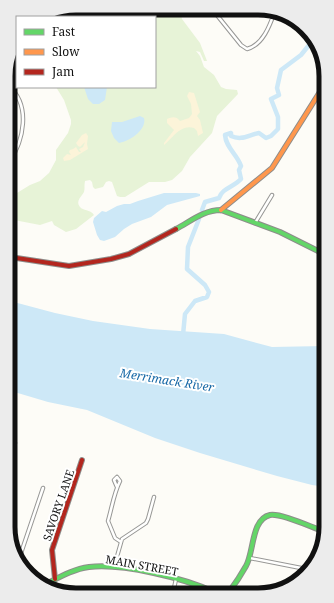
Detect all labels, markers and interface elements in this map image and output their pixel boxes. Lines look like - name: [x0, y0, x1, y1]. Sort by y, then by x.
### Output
- legend: [16, 16, 156, 88]
- text: Fast: [52, 23, 75, 40]
- text: Slow: [52, 43, 80, 60]
- text: Jam: [51, 63, 74, 80]
- water label: Merrimack River: [118, 364, 216, 396]
- street label: SAVORY LANE: [39, 467, 77, 543]
- street label: MAIN STREET: [104, 551, 180, 579]

